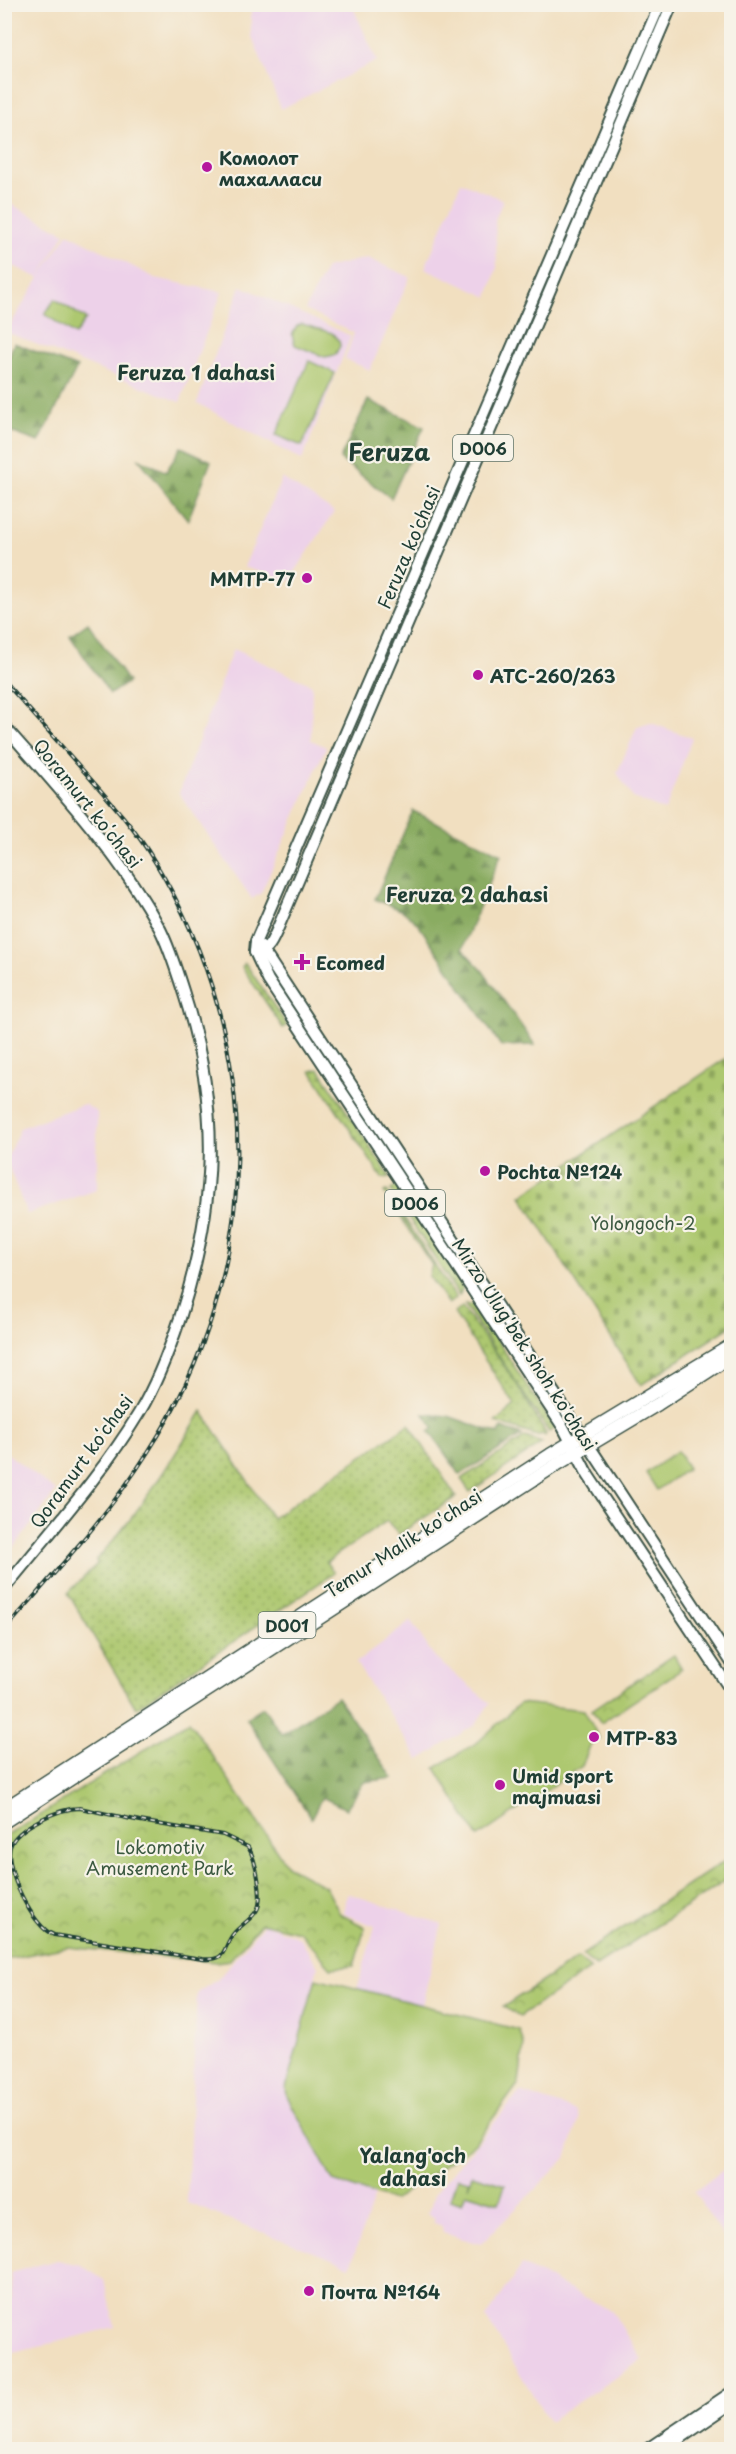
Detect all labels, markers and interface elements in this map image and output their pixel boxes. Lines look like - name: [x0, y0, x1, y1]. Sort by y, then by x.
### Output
- place label: Комолот махалласи: [219, 144, 322, 192]
- marker: Комолот махалласи: [200, 160, 214, 174]
- district label: Feruza 1 dahasi: [117, 357, 275, 387]
- district label: Feruza: [348, 433, 431, 469]
- road number: D006: [453, 435, 513, 461]
- street label: Feruza ko'chasi: [370, 481, 446, 613]
- place label: MMTP-77: [210, 565, 296, 592]
- marker: MMTP-77: [300, 571, 314, 585]
- place label: АТС-260/263: [490, 662, 616, 689]
- marker: АТС-260/263: [471, 668, 485, 682]
- street label: Qoramurt koʻchasi: [27, 732, 149, 874]
- district label: Feruza 2 dahasi: [386, 879, 548, 909]
- place label: Ecomed: [316, 949, 385, 976]
- marker: Ecomed: [293, 953, 311, 971]
- place label: Pochta №124: [497, 1158, 622, 1185]
- marker: Pochta №124: [478, 1164, 492, 1178]
- road number: D006: [385, 1190, 445, 1216]
- park label: Yolongoch-2: [590, 1209, 696, 1236]
- street label: Mirzo Ulug'bek shoh ko'chasi: [446, 1232, 604, 1456]
- street label: Qoramurt koʻchasi: [23, 1388, 139, 1534]
- street label: Temur Malik ko'chasi: [319, 1482, 487, 1604]
- road number: D001: [258, 1612, 316, 1638]
- place label: MTP-83: [606, 1724, 678, 1751]
- marker: MTP-83: [587, 1730, 601, 1744]
- place label: Umid sport majmuasi: [512, 1762, 614, 1810]
- marker: Umid sport majmuasi: [493, 1778, 507, 1792]
- park label: Lokomotiv Amusement Park: [86, 1833, 234, 1881]
- district label: Yalang'och dahasi: [360, 2140, 466, 2193]
- place label: Почта №164: [321, 2278, 440, 2305]
- marker: Почта №164: [302, 2284, 316, 2298]

